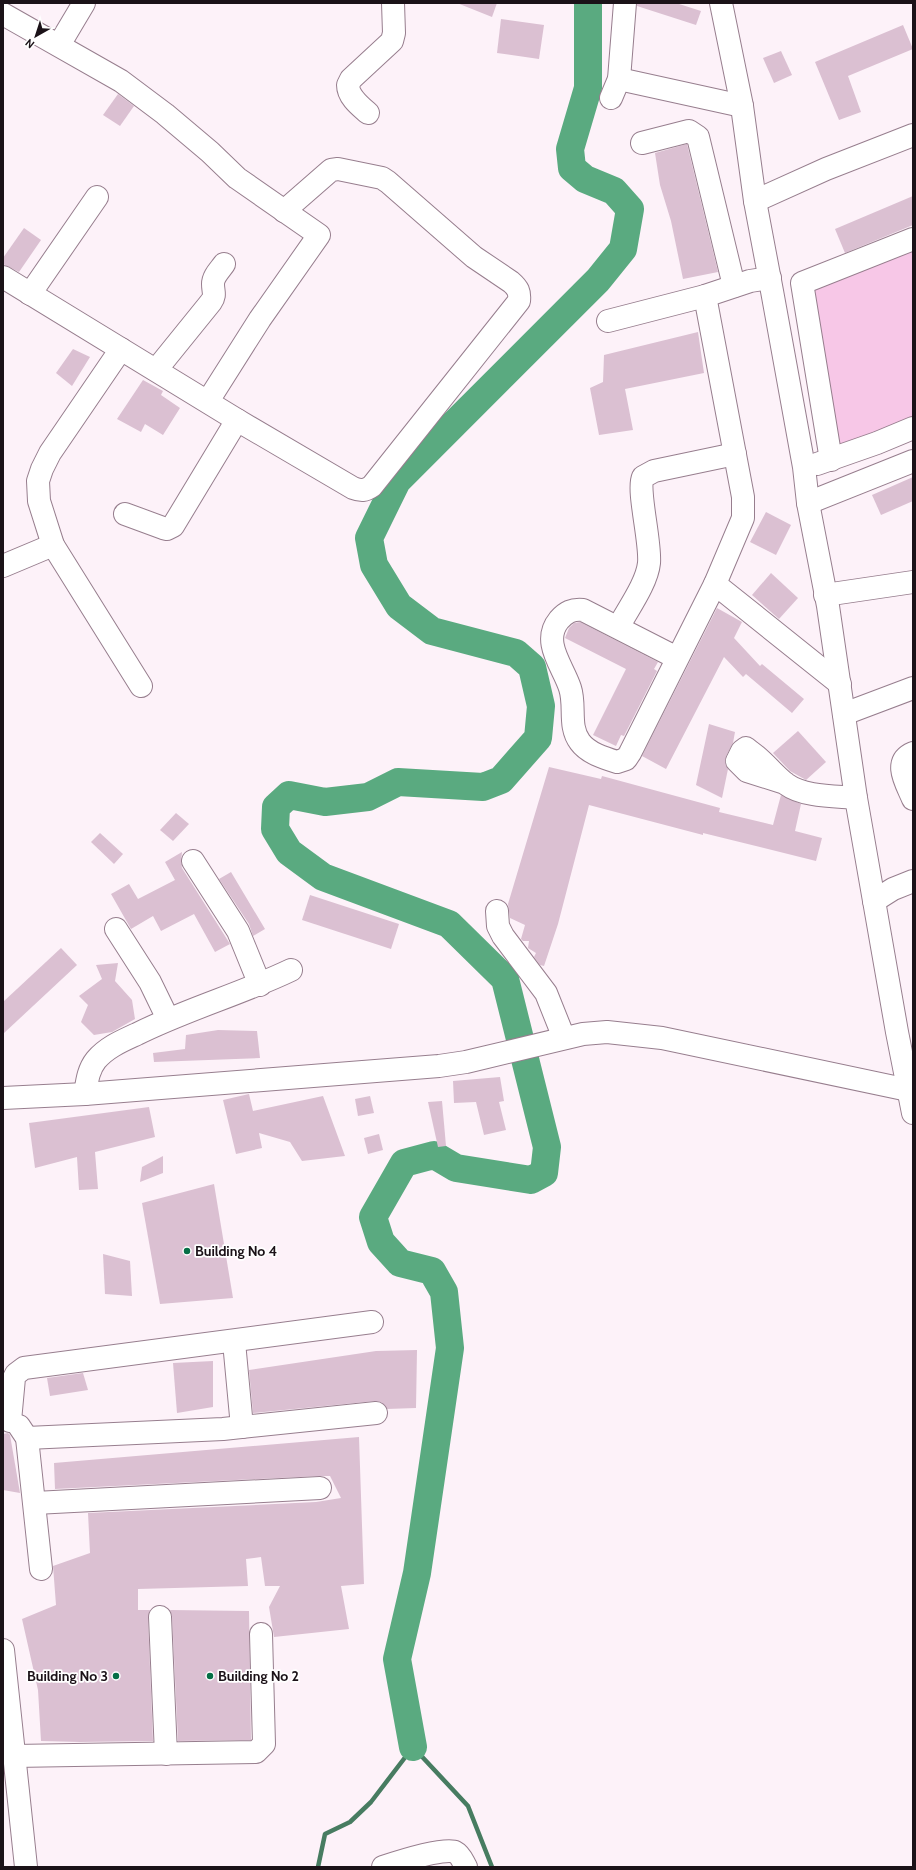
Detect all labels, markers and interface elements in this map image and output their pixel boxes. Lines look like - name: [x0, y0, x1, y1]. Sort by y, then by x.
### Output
- north arrow: [16, 16, 56, 56]
- text: N: [22, 36, 37, 52]
- place label: Building No 4: [195, 1242, 277, 1260]
- marker: Building No 4: [182, 1246, 192, 1256]
- place label: Building No 3: [27, 1667, 108, 1685]
- place label: Building No 2: [218, 1667, 299, 1685]
- marker: Building No 3: [111, 1671, 121, 1681]
- marker: Building No 2: [205, 1671, 215, 1681]

